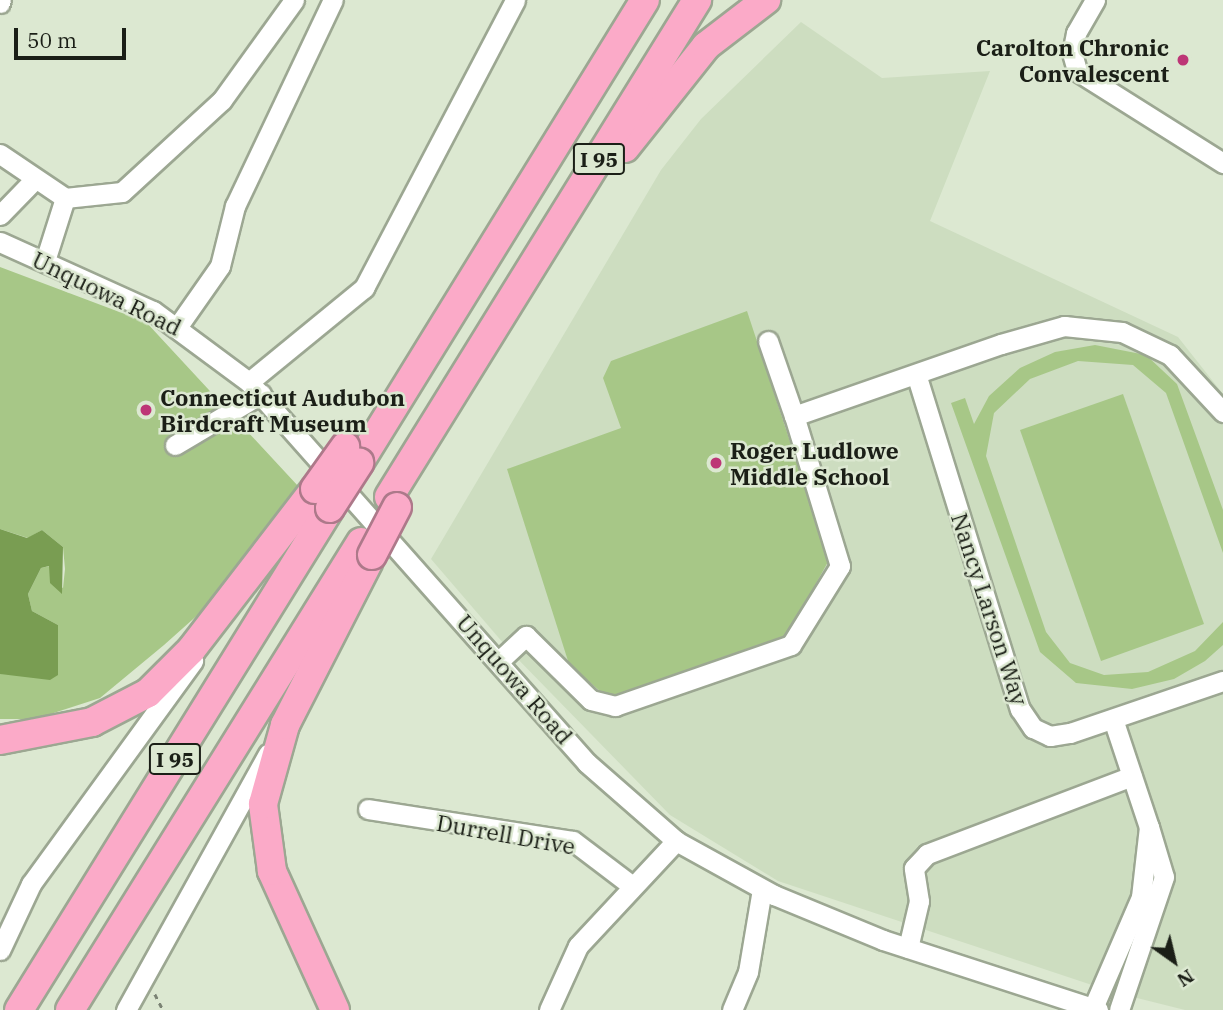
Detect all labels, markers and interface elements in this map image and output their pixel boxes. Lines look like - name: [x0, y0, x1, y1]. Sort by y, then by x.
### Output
- scale bar: [18, 14, 130, 58]
- text: 50 m: [27, 26, 77, 54]
- place label: Carolton Chronic Convalescent: [976, 33, 1169, 87]
- marker: Carolton Chronic Convalescent: [1175, 52, 1191, 68]
- road number: I 95: [573, 142, 625, 176]
- street label: Unquowa Road: [28, 245, 186, 341]
- place label: Connecticut Audubon Birdcraft Museum: [160, 383, 405, 437]
- marker: Connecticut Audubon Birdcraft Museum: [138, 402, 154, 418]
- place label: Roger Ludlowe Middle School: [730, 436, 899, 490]
- marker: Roger Ludlowe Middle School: [708, 455, 724, 471]
- street label: Nancy Larson Way: [946, 509, 1034, 709]
- street label: Unquowa Road: [451, 608, 579, 750]
- road number: I 95: [149, 742, 201, 776]
- street label: Durrell Drive: [434, 808, 578, 860]
- north arrow: [1139, 926, 1209, 996]
- text: N: [1173, 964, 1199, 993]

